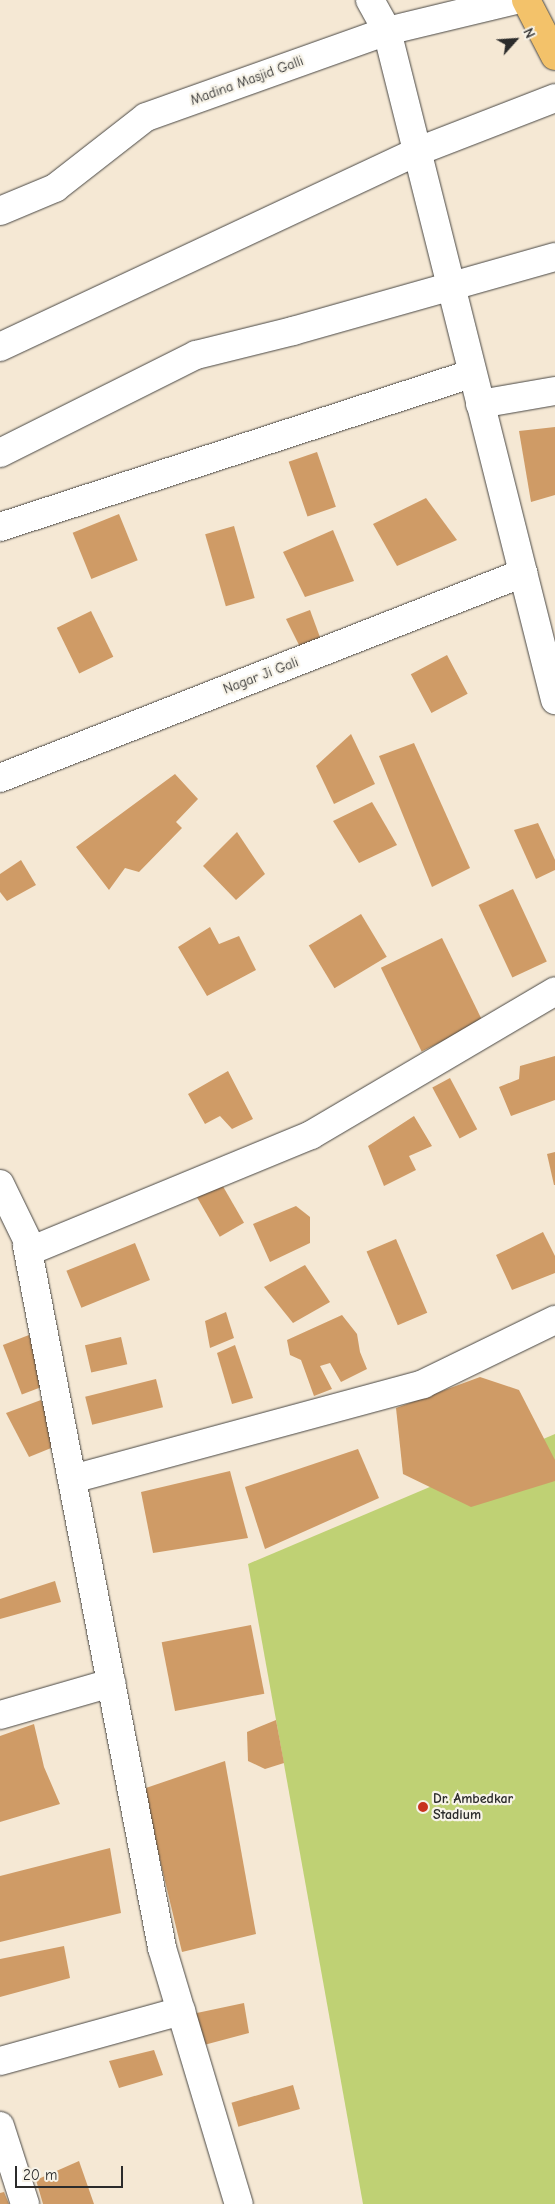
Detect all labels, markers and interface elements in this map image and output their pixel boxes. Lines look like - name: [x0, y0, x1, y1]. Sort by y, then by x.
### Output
- north arrow: [490, 15, 540, 65]
- text: N: [519, 25, 539, 41]
- street label: Madina Masjid Galli: [188, 53, 306, 109]
- street label: Nagar Ji Gali: [221, 654, 301, 698]
- place label: Dr. Ambedkar Stadium: [433, 1791, 513, 1824]
- marker: Dr. Ambedkar Stadium: [417, 1801, 429, 1813]
- scale bar: [18, 2156, 125, 2188]
- text: 20 m: [23, 2166, 57, 2184]

